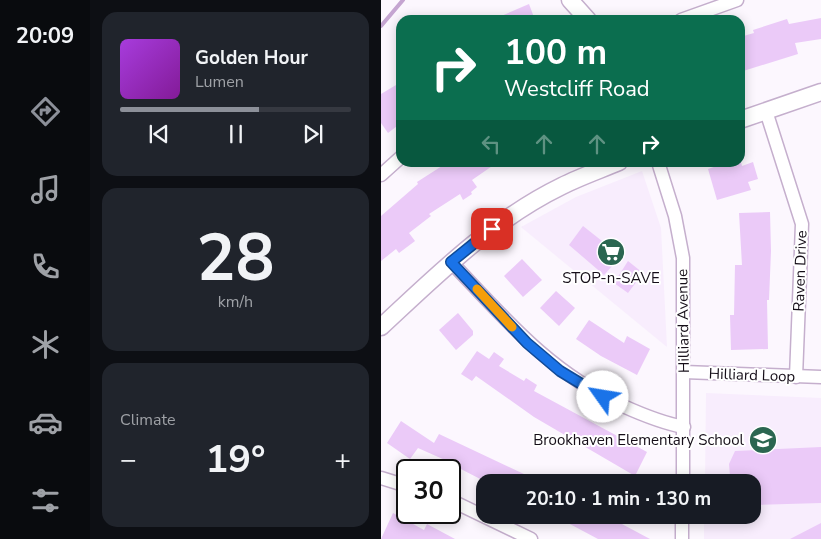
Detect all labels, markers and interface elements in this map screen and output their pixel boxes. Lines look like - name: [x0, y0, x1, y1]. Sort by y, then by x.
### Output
- text: 20:09: [16, 21, 74, 51]
- text: 100 m: [504, 29, 607, 76]
- icon: right: [421, 35, 486, 100]
- text: Golden Hour: [195, 45, 308, 71]
- text: Lumen: [195, 71, 244, 93]
- text: Westcliff Road: [504, 74, 650, 104]
- icon: directions: [28, 94, 63, 129]
- icon: previous: [145, 120, 173, 148]
- icon: pause: [222, 120, 250, 148]
- icon: next: [299, 120, 327, 148]
- icon: left: [477, 130, 505, 158]
- icon: ahead: [530, 130, 558, 158]
- icon: ahead: [583, 130, 611, 158]
- icon: right: [636, 130, 664, 158]
- icon: music: [28, 172, 63, 207]
- pin: [471, 208, 513, 250]
- text: 28: [196, 214, 275, 303]
- icon: arrive: [478, 215, 506, 243]
- street label: Raven Drive: [789, 230, 811, 312]
- supermarket icon: STOP-n-SAVE: [596, 237, 626, 267]
- icon: phone: [28, 249, 63, 284]
- place label: STOP-n-SAVE: [562, 268, 660, 288]
- street label: Hilliard Avenue: [672, 269, 694, 373]
- text: km/h: [218, 291, 253, 313]
- icon: climate: [28, 327, 63, 362]
- street label: Hilliard Loop: [708, 363, 796, 387]
- position arrow: [576, 370, 628, 422]
- icon: car: [28, 405, 63, 440]
- text: Climate: [120, 409, 175, 431]
- school or university icon: Brookhaven Elementary School: [748, 425, 778, 455]
- place label: Brookhaven Elementary School: [533, 430, 745, 450]
- text: 19°: [205, 434, 266, 485]
- text: −: [120, 441, 137, 479]
- text: +: [334, 441, 351, 479]
- speed limit sign: 30: [396, 459, 461, 524]
- icon: filters: [28, 483, 63, 518]
- text: 20:10 · 1 min · 130 m: [526, 486, 711, 512]

